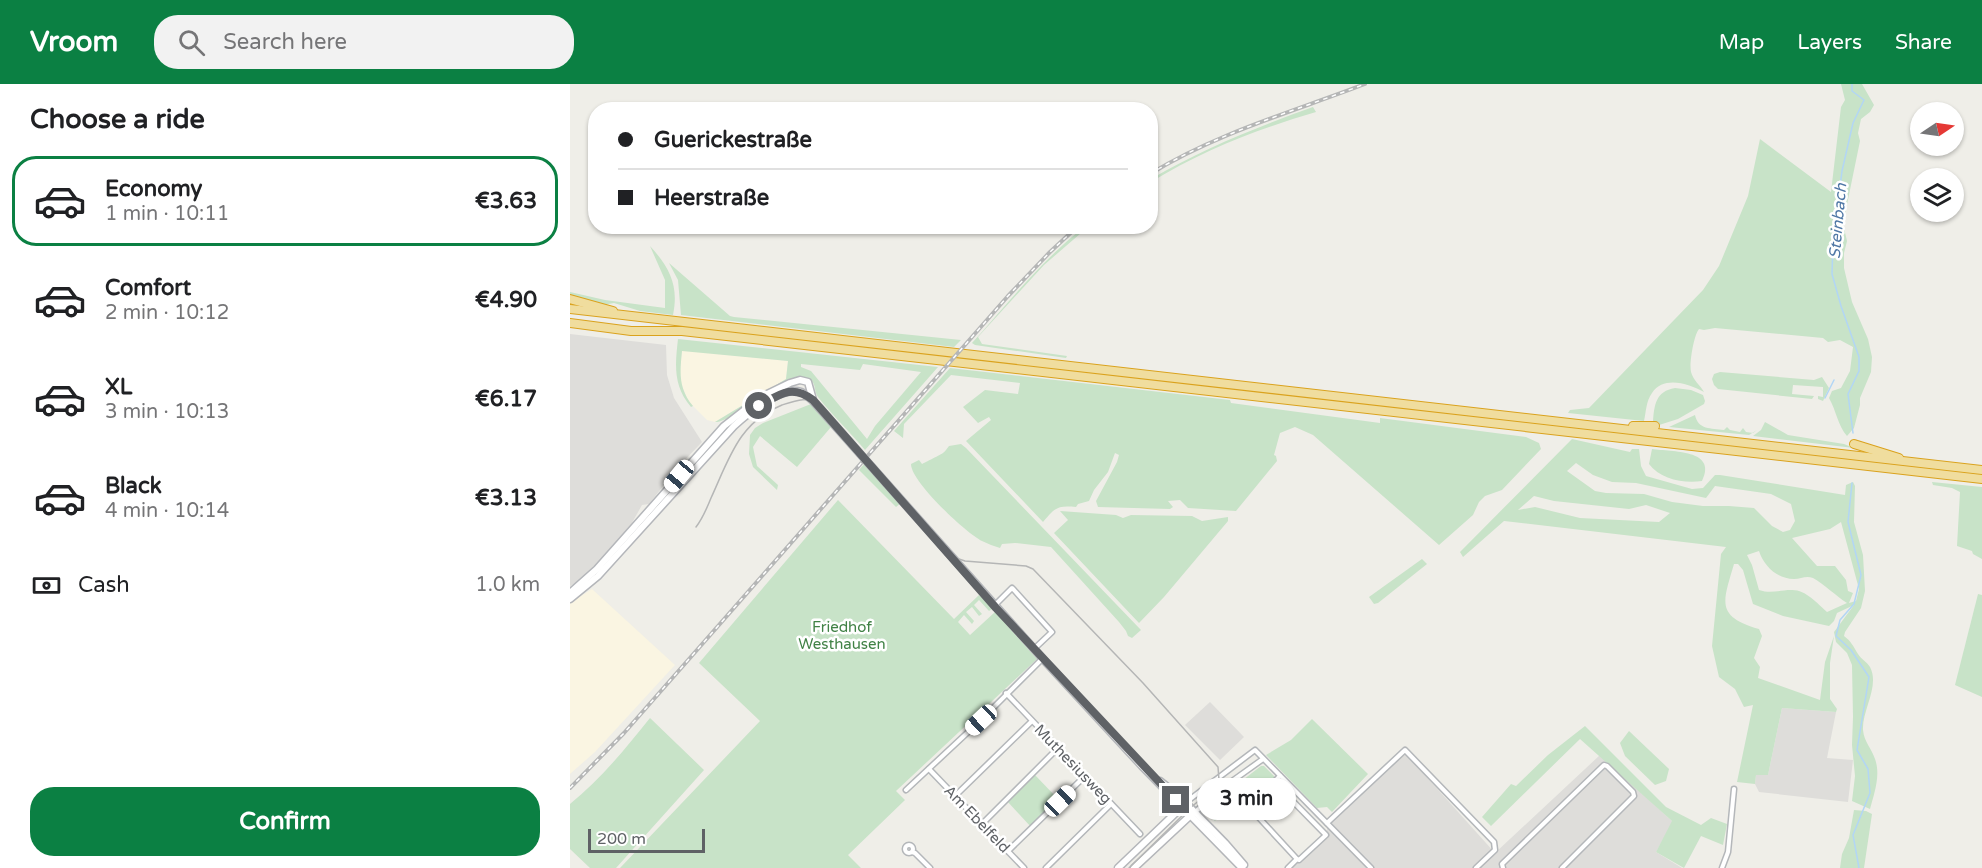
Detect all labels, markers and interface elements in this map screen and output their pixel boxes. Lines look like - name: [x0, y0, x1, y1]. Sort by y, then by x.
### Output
- search box: [154, 15, 574, 69]
- text: Vroom: [30, 25, 118, 59]
- icon: search: [175, 26, 208, 59]
- text: Search here: [223, 29, 347, 55]
- text: Map: [1719, 30, 1764, 55]
- text: Layers: [1797, 30, 1862, 55]
- text: Share: [1895, 30, 1952, 55]
- north arrow: [1910, 102, 1964, 156]
- map controls: [1910, 102, 1964, 222]
- text: Choose a ride: [30, 103, 205, 136]
- text: Guerickestraße: [654, 127, 812, 153]
- button: layers: [1910, 168, 1964, 222]
- icon: car: [33, 174, 87, 228]
- text: Economy: [105, 176, 202, 202]
- water label: Steinbach: [1825, 181, 1851, 260]
- text: Heerstraße: [654, 185, 769, 211]
- text: €3.63: [475, 188, 537, 214]
- text: 1 min · 10:11: [105, 202, 229, 226]
- icon: car: [33, 273, 87, 327]
- text: Comfort: [105, 275, 191, 301]
- text: €4.90: [475, 287, 537, 313]
- text: 2 min · 10:12: [105, 301, 229, 325]
- icon: car: [33, 372, 87, 426]
- text: XL: [105, 374, 132, 400]
- text: €6.17: [475, 386, 537, 412]
- route start: [745, 392, 772, 419]
- text: 3 min · 10:13: [105, 400, 229, 424]
- car: [661, 456, 697, 496]
- icon: car: [33, 471, 87, 525]
- text: Black: [105, 473, 162, 499]
- text: €3.13: [475, 485, 537, 511]
- text: 4 min · 10:14: [105, 499, 229, 523]
- icon: cash: [30, 569, 63, 602]
- text: Cash: [78, 572, 130, 598]
- text: 1.0 km: [475, 573, 540, 597]
- park label: Friedhof Westhausen: [798, 618, 886, 653]
- car: [962, 701, 1000, 739]
- street label: Muthesiusweg: [1030, 720, 1116, 808]
- callout: 3 min: [1197, 779, 1296, 821]
- street label: Am Ebelfeld: [940, 781, 1014, 857]
- car: [1041, 782, 1079, 820]
- route end: [1162, 786, 1189, 813]
- button: Confirm: [30, 787, 540, 856]
- text: 3 min: [1220, 787, 1273, 811]
- scale bar: [588, 826, 705, 854]
- text: 200 m: [597, 829, 646, 849]

